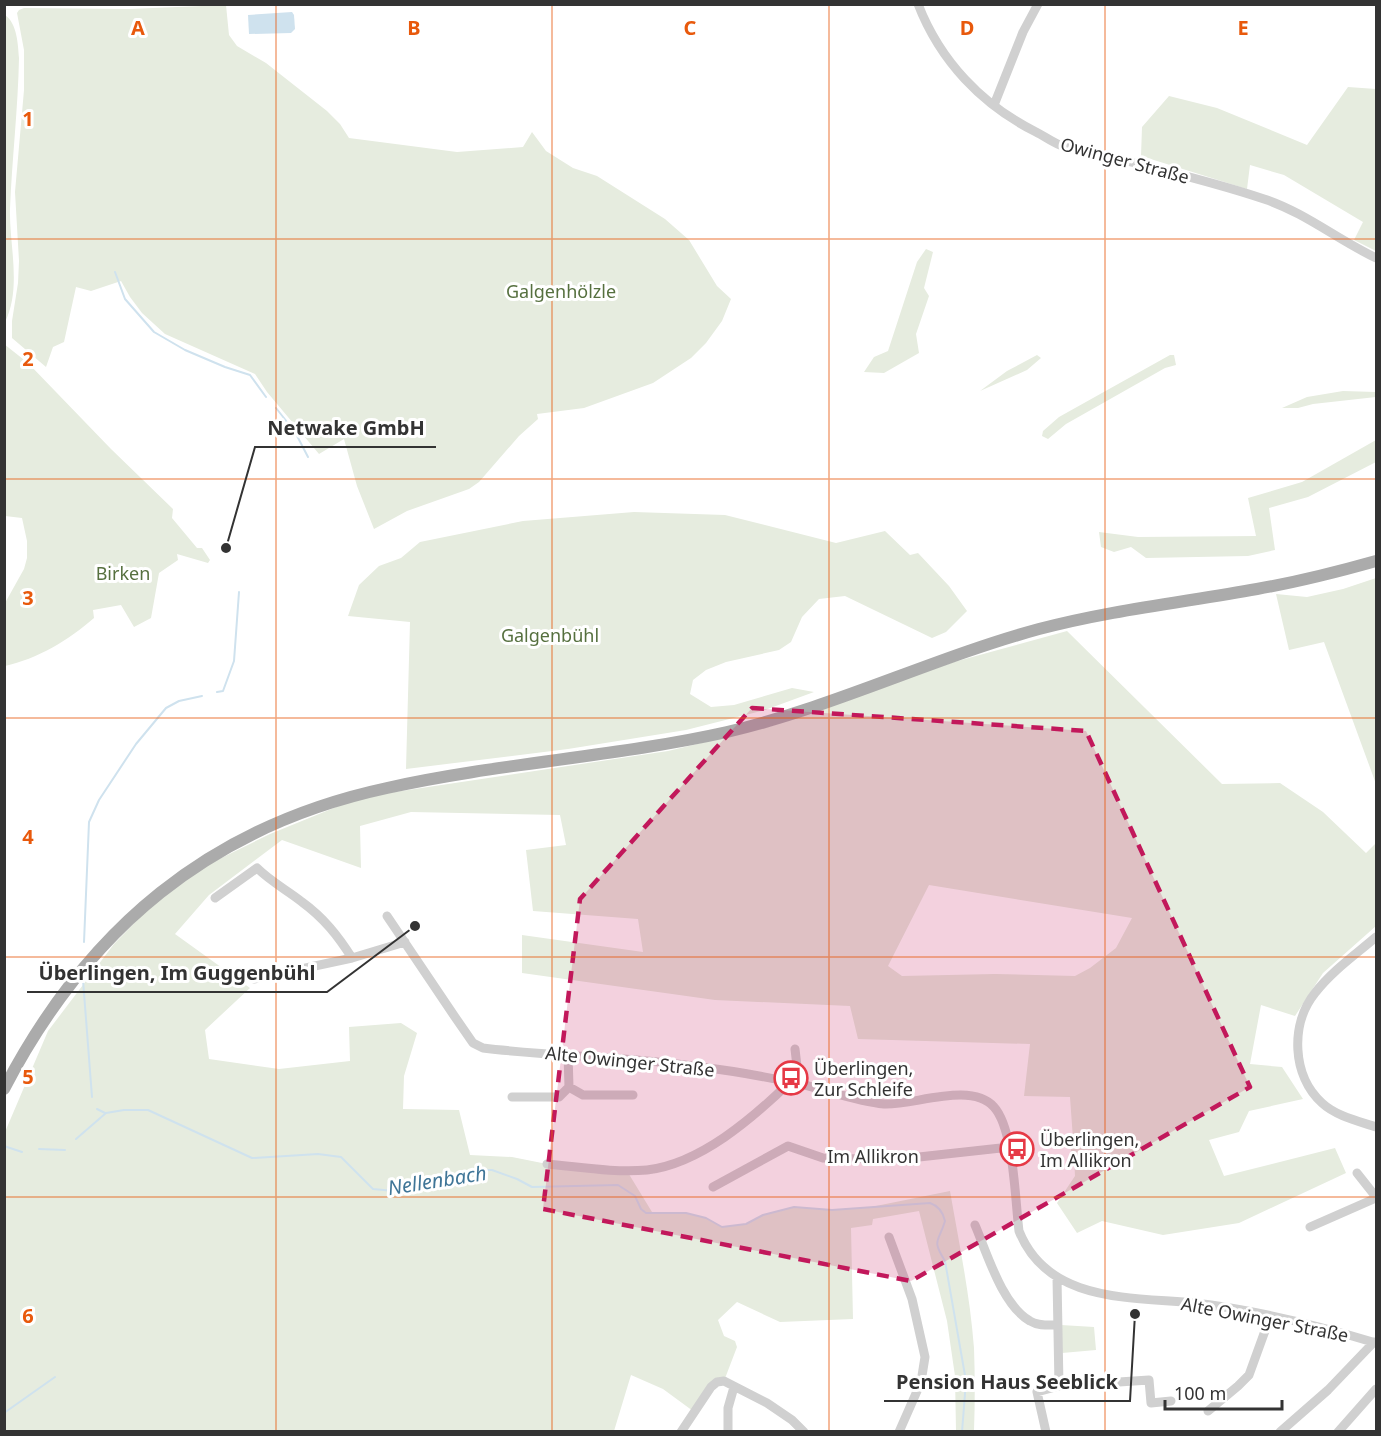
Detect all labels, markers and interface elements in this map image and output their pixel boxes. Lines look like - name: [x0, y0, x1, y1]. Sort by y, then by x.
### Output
- text: A: [131, 14, 145, 41]
- text: B: [407, 14, 421, 41]
- text: C: [684, 14, 697, 41]
- text: D: [960, 14, 974, 41]
- text: E: [1237, 14, 1249, 41]
- text: 1: [22, 105, 34, 132]
- street label: Owinger Straße: [1058, 131, 1192, 189]
- park label: Galgenhölzle: [506, 279, 616, 303]
- text: 2: [22, 345, 34, 372]
- callout: Netwake GmbH: [255, 409, 436, 447]
- text: Netwake GmbH: [267, 414, 425, 441]
- park label: Birken: [96, 561, 150, 585]
- text: 3: [22, 584, 34, 611]
- park label: Galgenbühl: [501, 623, 599, 647]
- text: 4: [22, 823, 34, 850]
- callout: Überlingen, Im Guggenbühl: [27, 954, 327, 992]
- text: Überlingen, Im Guggenbühl: [39, 959, 315, 986]
- street label: Alte Owinger Straße: [544, 1040, 716, 1082]
- place label: Überlingen, Zur Schleife: [814, 1056, 913, 1101]
- bus stop icon: Überlingen, Zur Schleife: [773, 1060, 809, 1096]
- text: 5: [22, 1063, 34, 1090]
- place label: Überlingen, Im Allikron: [1040, 1127, 1139, 1172]
- bus stop icon: Überlingen, Im Allikron: [999, 1131, 1035, 1167]
- street label: Im Allikron: [827, 1144, 919, 1168]
- water label: Nellenbach: [386, 1159, 488, 1201]
- street label: Alte Owinger Straße: [1179, 1291, 1351, 1347]
- text: 6: [22, 1302, 34, 1329]
- callout: Pension Haus Seeblick: [884, 1363, 1130, 1401]
- text: Pension Haus Seeblick: [896, 1368, 1118, 1395]
- scale bar: [1165, 1373, 1282, 1411]
- text: 100 m: [1174, 1381, 1226, 1405]

